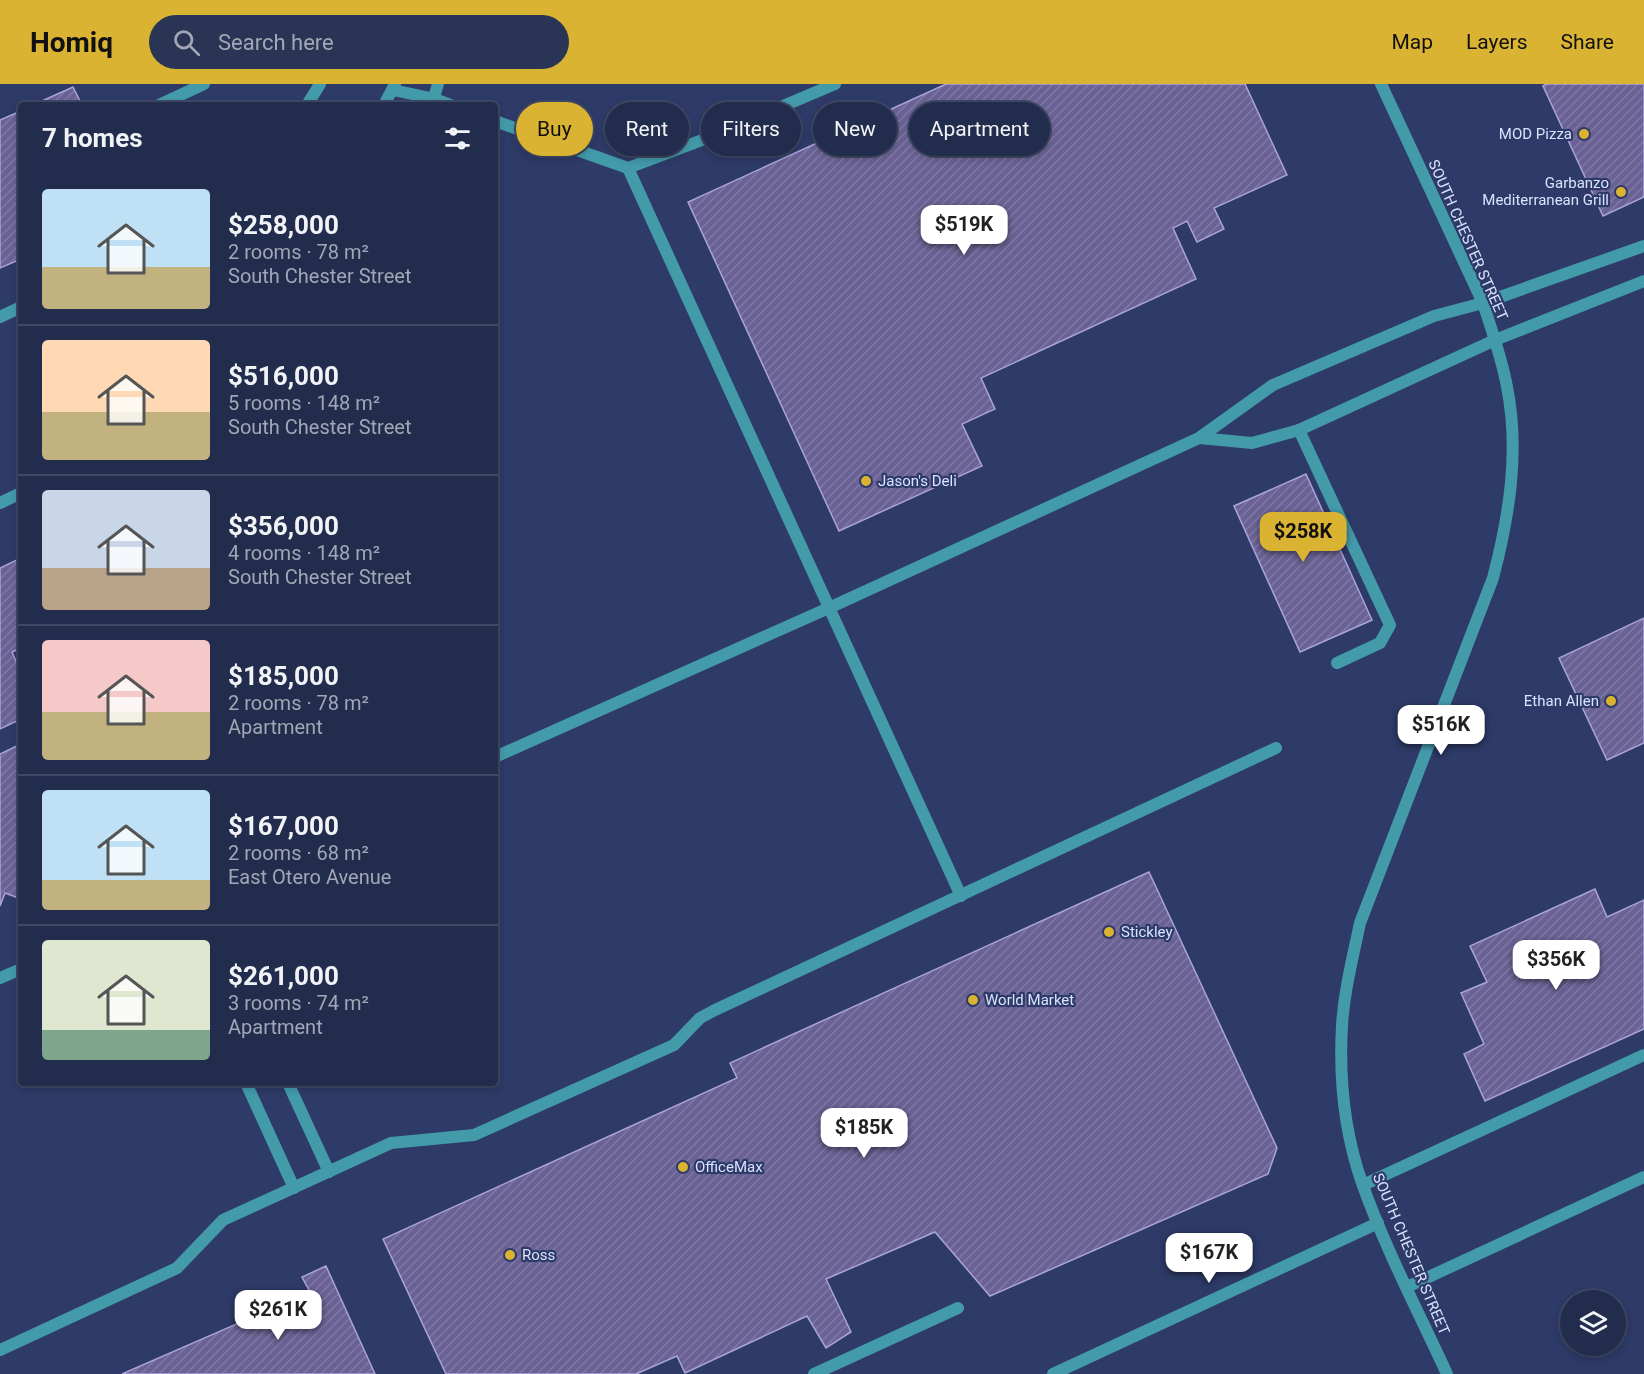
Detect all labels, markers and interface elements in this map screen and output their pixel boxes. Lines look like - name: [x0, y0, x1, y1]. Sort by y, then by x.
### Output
- search box: [149, 15, 569, 69]
- text: Homiq: [30, 26, 113, 59]
- icon: search: [170, 26, 203, 59]
- text: Search here: [218, 30, 334, 55]
- text: Map: [1391, 30, 1433, 54]
- text: Layers: [1466, 30, 1527, 54]
- text: Share: [1560, 30, 1614, 54]
- chip: Buy: [516, 102, 593, 156]
- chip: Rent: [605, 102, 689, 156]
- chip: Filters: [701, 102, 801, 156]
- chip: New: [813, 102, 897, 156]
- chip: Apartment: [909, 102, 1050, 156]
- icon: filters: [441, 122, 474, 155]
- text: 7 homes: [42, 123, 143, 153]
- place label: MOD Pizza: [1499, 125, 1572, 143]
- marker: MOD Pizza: [1577, 127, 1591, 141]
- street label: SOUTH CHESTER STREET: [1424, 157, 1512, 323]
- place label: Garbanzo Mediterranean Grill: [1482, 174, 1609, 209]
- marker: Garbanzo Mediterranean Grill: [1614, 185, 1628, 199]
- pin: $519K: [922, 205, 1006, 256]
- text: $258,000: [228, 210, 339, 240]
- text: $519K: [935, 212, 993, 236]
- icon: home: [90, 213, 162, 285]
- text: 2 rooms · 78 m²: [228, 240, 369, 264]
- text: South Chester Street: [228, 264, 411, 288]
- text: $516,000: [228, 361, 339, 391]
- icon: home: [90, 364, 162, 436]
- text: 5 rooms · 148 m²: [228, 391, 380, 415]
- text: South Chester Street: [228, 415, 411, 439]
- place label: Jason's Deli: [878, 472, 957, 490]
- marker: Jason's Deli: [859, 474, 873, 488]
- text: $356,000: [228, 511, 339, 541]
- pin: $258K: [1261, 512, 1345, 563]
- icon: home: [90, 514, 162, 586]
- text: $258K: [1274, 519, 1332, 543]
- text: 4 rooms · 148 m²: [228, 541, 380, 565]
- text: South Chester Street: [228, 565, 411, 589]
- text: $185,000: [228, 661, 339, 691]
- icon: home: [90, 664, 162, 736]
- text: 2 rooms · 78 m²: [228, 691, 369, 715]
- place label: Ethan Allen: [1524, 692, 1599, 710]
- marker: Ethan Allen: [1604, 694, 1618, 708]
- pin: $516K: [1399, 705, 1483, 756]
- text: $516K: [1412, 712, 1470, 736]
- text: Apartment: [228, 715, 323, 739]
- text: $167,000: [228, 811, 339, 841]
- icon: home: [90, 814, 162, 886]
- text: 2 rooms · 68 m²: [228, 841, 369, 865]
- text: East Otero Avenue: [228, 865, 391, 889]
- place label: Stickley: [1121, 923, 1173, 941]
- marker: Stickley: [1102, 925, 1116, 939]
- pin: $356K: [1514, 940, 1598, 991]
- text: $356K: [1527, 947, 1585, 971]
- text: $261,000: [228, 961, 339, 991]
- icon: home: [90, 964, 162, 1036]
- text: 3 rooms · 74 m²: [228, 991, 369, 1015]
- place label: World Market: [985, 991, 1074, 1009]
- marker: World Market: [966, 993, 980, 1007]
- text: Apartment: [228, 1015, 323, 1039]
- pin: $185K: [822, 1108, 906, 1159]
- text: $185K: [835, 1115, 893, 1139]
- place label: OfficeMax: [695, 1158, 763, 1176]
- marker: OfficeMax: [676, 1160, 690, 1174]
- street label: SOUTH CHESTER STREET: [1369, 1170, 1453, 1338]
- pin: $167K: [1167, 1233, 1251, 1284]
- text: $167K: [1180, 1240, 1238, 1264]
- place label: Ross: [522, 1246, 555, 1264]
- marker: Ross: [503, 1248, 517, 1262]
- pin: $261K: [236, 1290, 320, 1341]
- map controls: [1560, 1290, 1626, 1356]
- button: layers: [1560, 1290, 1626, 1356]
- text: $261K: [249, 1297, 307, 1321]

